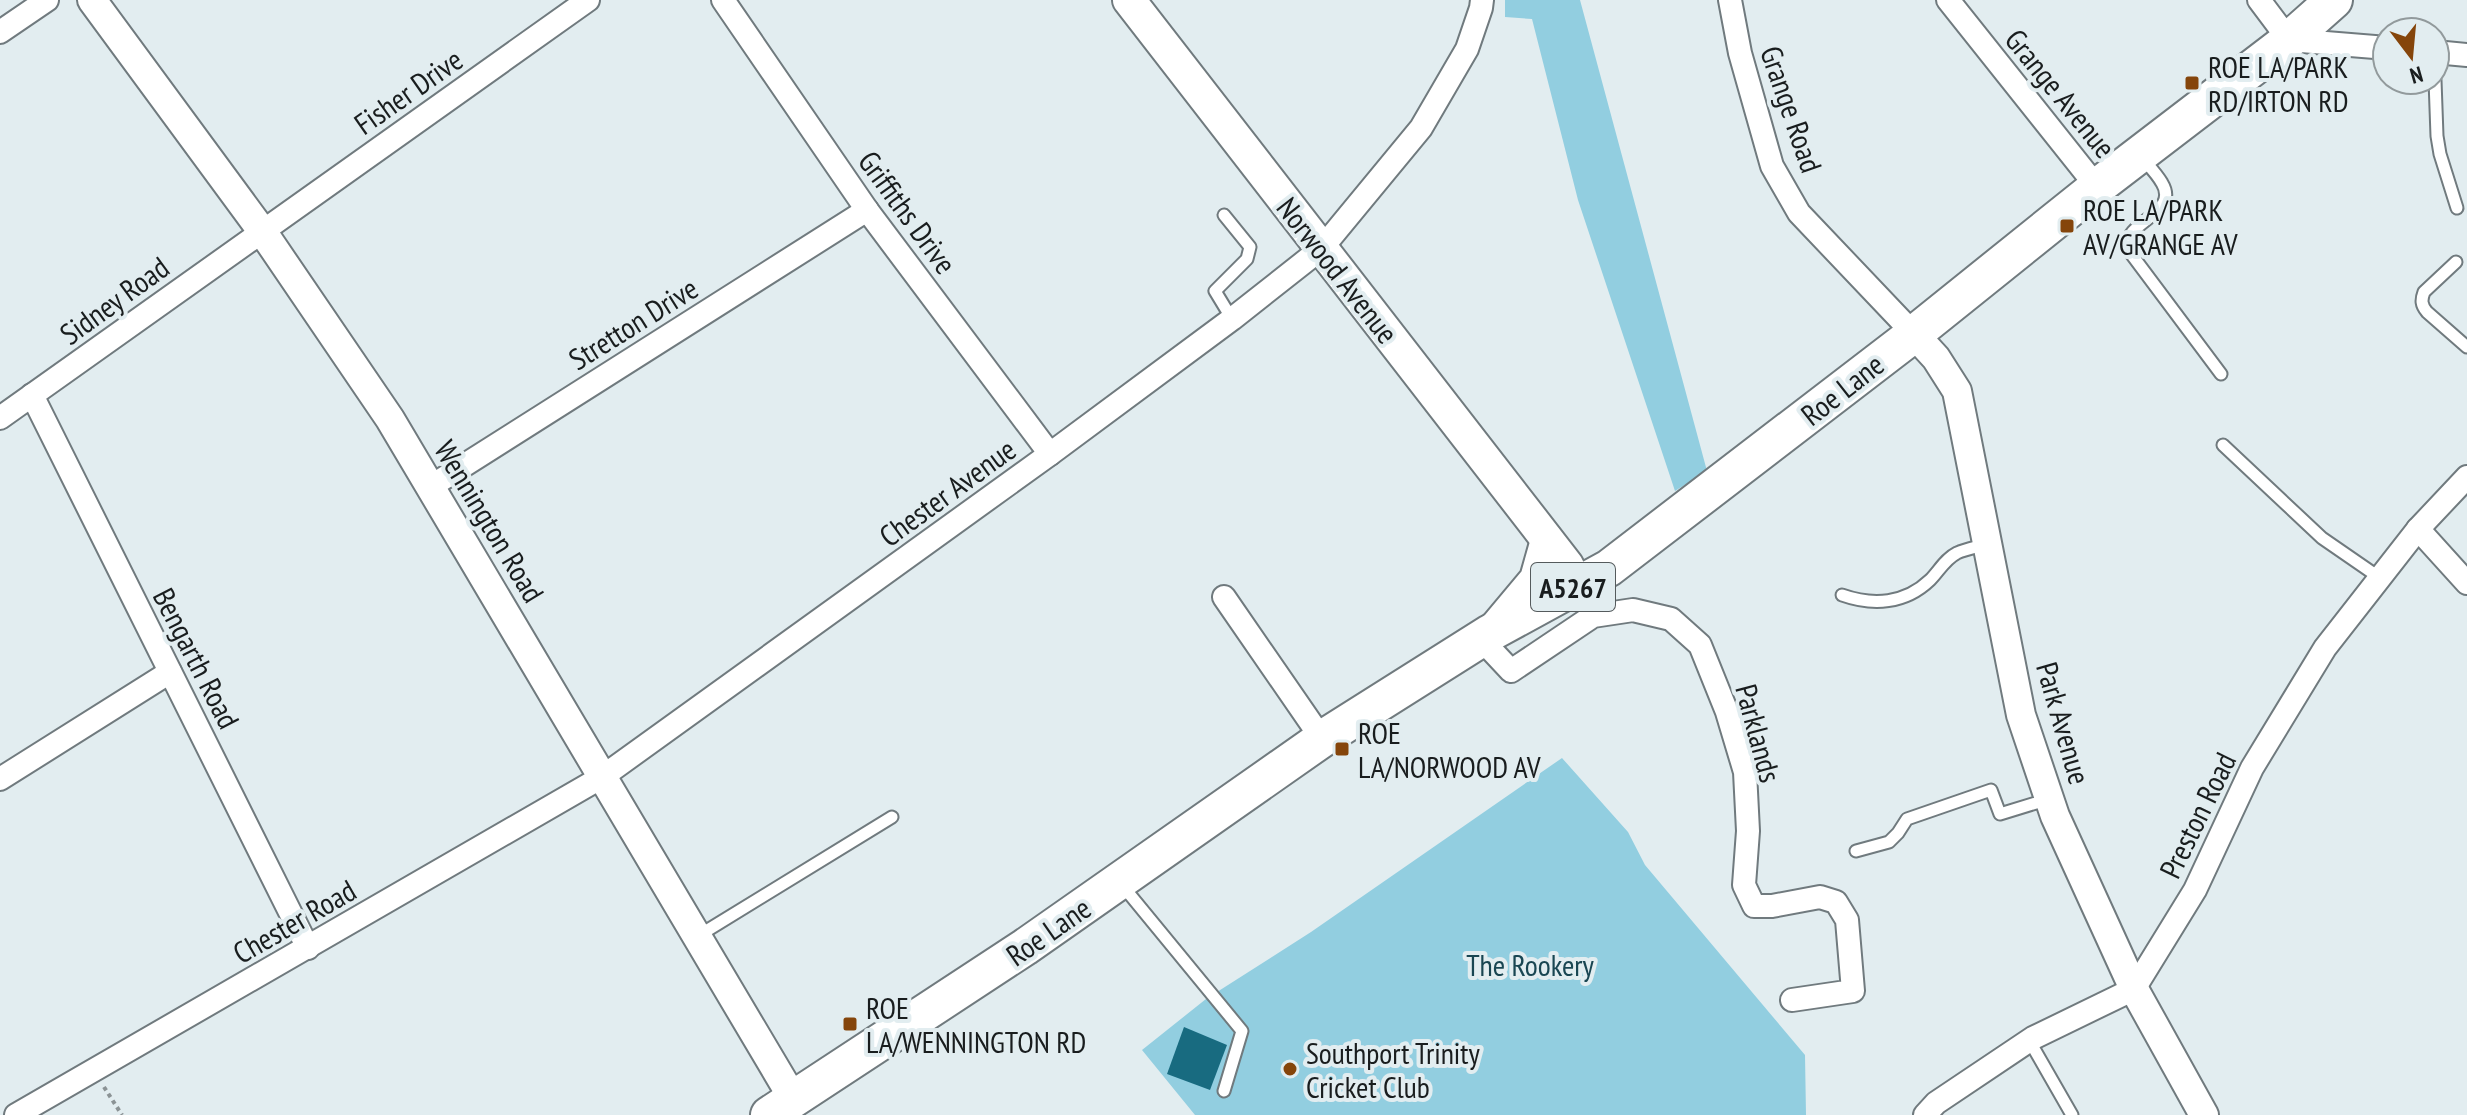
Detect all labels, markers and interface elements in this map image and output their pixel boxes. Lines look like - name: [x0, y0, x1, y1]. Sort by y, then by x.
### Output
- north arrow: [2371, 16, 2451, 96]
- street label: Grange Avenue: [1997, 21, 2125, 165]
- street label: Fisher Drive: [346, 40, 470, 142]
- street label: Grange Road: [1752, 41, 1832, 177]
- place label: ROE LA/PARK RD/IRTON RD: [2208, 47, 2348, 120]
- text: N: [2407, 60, 2426, 90]
- marker: ROE LA/PARK RD/IRTON RD: [2183, 74, 2201, 92]
- street label: Griffiths Drive: [850, 143, 966, 281]
- street label: Norwood Avenue: [1269, 189, 1407, 351]
- place label: ROE LA/PARK AV/GRANGE AV: [2083, 190, 2238, 263]
- marker: ROE LA/PARK AV/GRANGE AV: [2058, 217, 2076, 235]
- street label: Sidney Road: [52, 247, 176, 353]
- street label: Stretton Drive: [561, 268, 705, 378]
- street label: Roe Lane: [1793, 345, 1891, 433]
- street label: Chester Avenue: [871, 429, 1023, 555]
- street label: Wennington Road: [426, 433, 554, 609]
- road number: A5267: [1531, 563, 1615, 611]
- street label: Bengarth Road: [145, 581, 249, 735]
- street label: Park Avenue: [2028, 657, 2100, 789]
- street label: Parklands: [1727, 680, 1791, 786]
- place label: ROE LA/NORWOOD AV: [1358, 713, 1541, 786]
- marker: ROE LA/NORWOOD AV: [1333, 740, 1351, 758]
- street label: Preston Road: [2150, 746, 2244, 884]
- street label: Chester Road: [226, 870, 362, 972]
- street label: Roe Lane: [998, 888, 1098, 974]
- park label: The Rookery: [1466, 945, 1595, 984]
- place label: ROE LA/WENNINGTON RD: [866, 988, 1086, 1061]
- marker: ROE LA/WENNINGTON RD: [841, 1015, 859, 1033]
- place label: Southport Trinity Cricket Club: [1306, 1033, 1480, 1106]
- marker: Southport Trinity Cricket Club: [1281, 1060, 1299, 1078]

